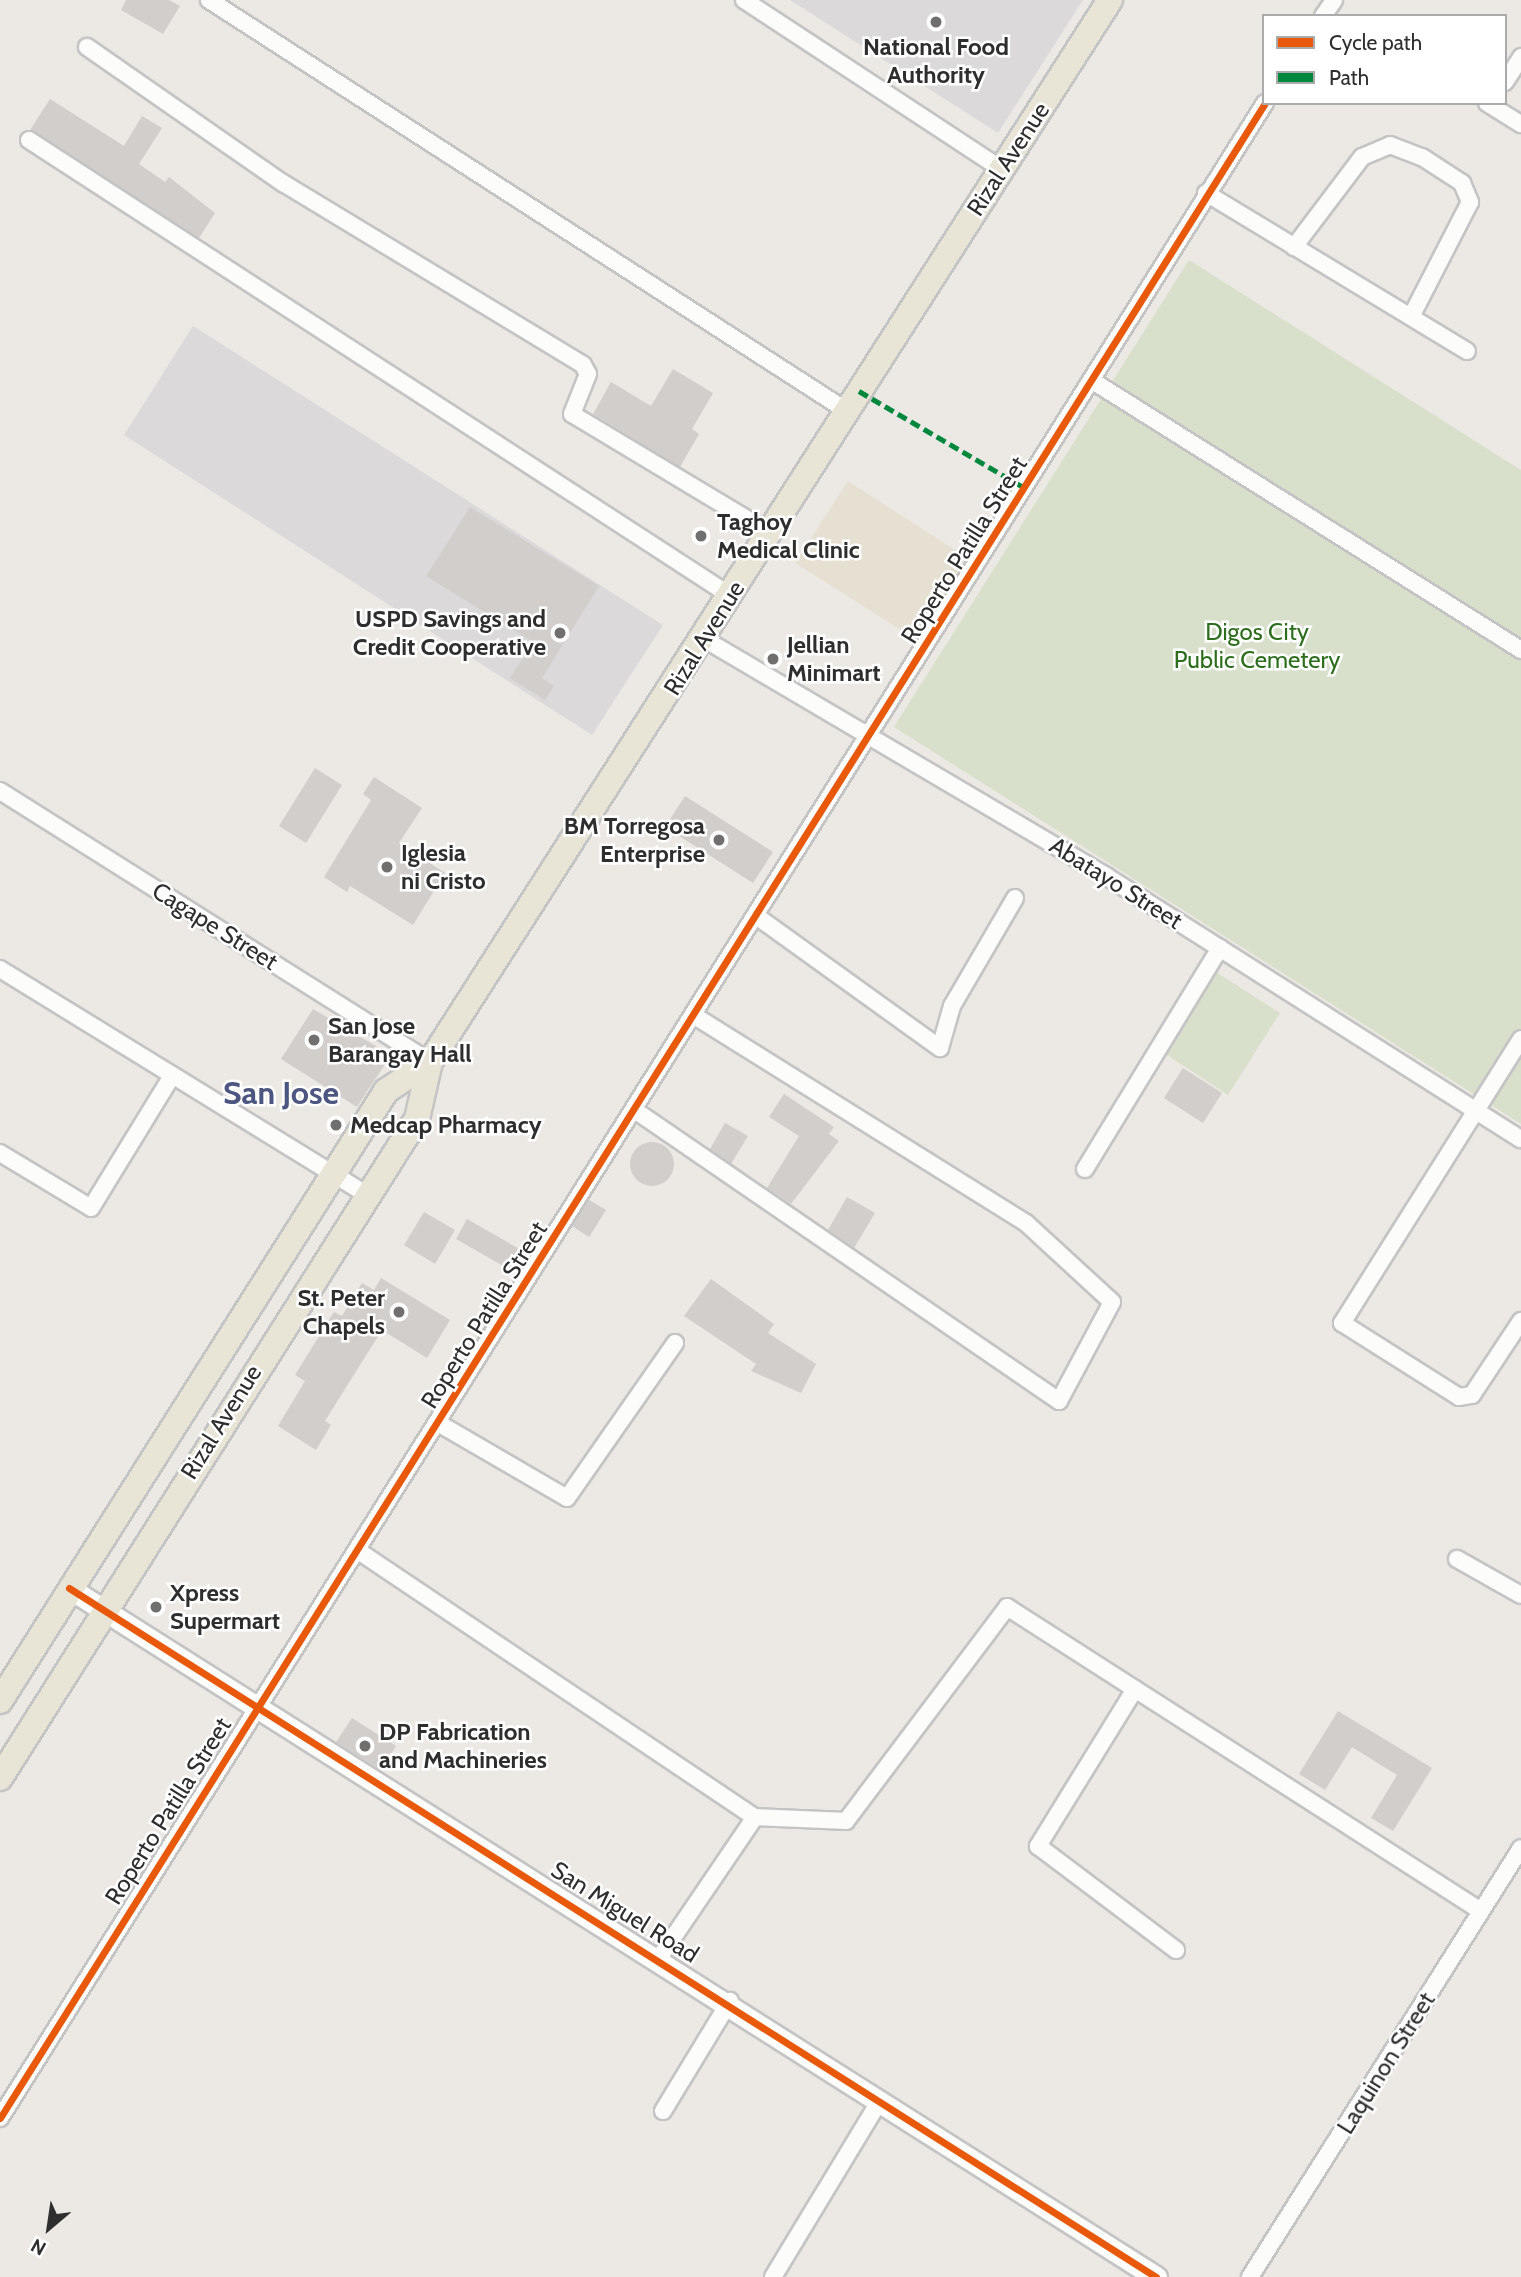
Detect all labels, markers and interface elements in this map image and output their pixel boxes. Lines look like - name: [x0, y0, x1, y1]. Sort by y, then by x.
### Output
- marker: National Food Authority: [928, 14, 944, 30]
- legend: [1262, 14, 1507, 105]
- text: Cycle path: [1329, 30, 1422, 55]
- place label: National Food Authority: [863, 33, 1009, 89]
- text: Path: [1329, 65, 1369, 90]
- street label: Rizal Avenue: [961, 97, 1055, 221]
- street label: Roperto Patilla Street: [895, 451, 1033, 649]
- place label: Taghoy Medical Clinic: [717, 508, 860, 564]
- marker: Taghoy Medical Clinic: [691, 526, 711, 546]
- street label: Rizal Avenue: [658, 576, 750, 700]
- place label: USPD Savings and Credit Cooperative: [353, 605, 546, 661]
- park label: Digos City Public Cemetery: [1174, 618, 1340, 674]
- marker: USPD Savings and Credit Cooperative: [552, 625, 568, 641]
- place label: Jellian Minimart: [787, 631, 881, 687]
- marker: Jellian Minimart: [765, 651, 781, 667]
- place label: BM Torregosa Enterprise: [564, 812, 705, 868]
- street label: Abatayo Street: [1044, 831, 1188, 935]
- marker: BM Torregosa Enterprise: [711, 832, 727, 848]
- place label: Iglesia ni Cristo: [401, 839, 486, 895]
- marker: Iglesia ni Cristo: [379, 859, 395, 875]
- street label: Cagape Street: [147, 876, 283, 976]
- place label: San Jose Barangay Hall: [328, 1012, 472, 1068]
- marker: San Jose Barangay Hall: [306, 1032, 322, 1048]
- district label: San Jose: [223, 1074, 339, 1112]
- place label: Medcap Pharmacy: [350, 1111, 542, 1139]
- marker: Medcap Pharmacy: [328, 1117, 344, 1133]
- street label: Roperto Patilla Street: [415, 1216, 553, 1414]
- place label: St. Peter Chapels: [297, 1284, 385, 1340]
- marker: St. Peter Chapels: [391, 1304, 407, 1320]
- street label: Rizal Avenue: [175, 1360, 267, 1484]
- place label: Xpress Supermart: [170, 1579, 280, 1635]
- marker: Xpress Supermart: [148, 1599, 164, 1615]
- street label: Roperto Patilla Street: [99, 1712, 237, 1910]
- place label: DP Fabrication and Machineries: [379, 1718, 547, 1774]
- marker: DP Fabrication and Machineries: [357, 1738, 373, 1754]
- street label: San Miguel Road: [546, 1855, 704, 1969]
- street label: Laquinon Street: [1331, 1987, 1441, 2139]
- north arrow: [14, 2193, 84, 2263]
- text: N: [27, 2233, 50, 2260]

